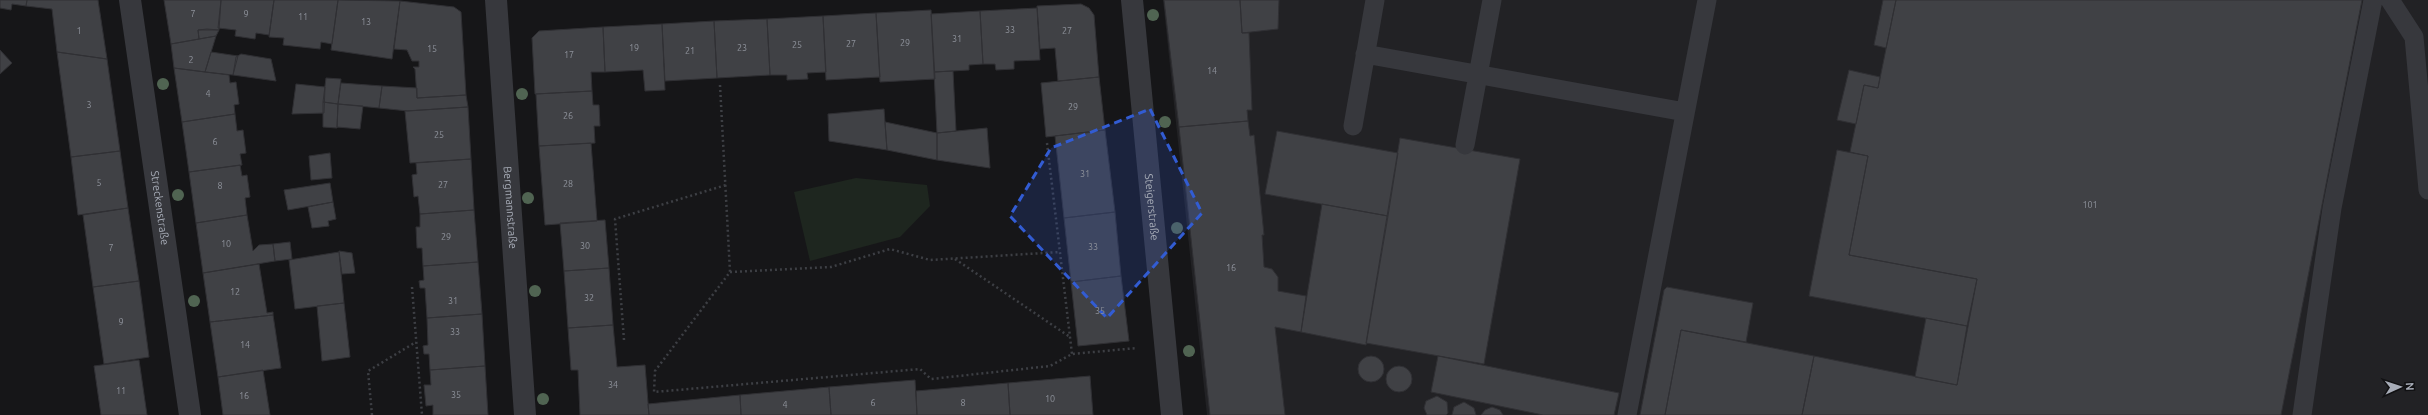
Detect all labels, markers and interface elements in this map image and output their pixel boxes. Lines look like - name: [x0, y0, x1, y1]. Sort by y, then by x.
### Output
- house number: 7: [190, 9, 196, 19]
- house number: 9: [243, 9, 249, 19]
- house number: 11: [298, 12, 308, 22]
- house number: 13: [361, 17, 371, 27]
- house number: 33: [1005, 25, 1015, 35]
- house number: 1: [76, 26, 82, 36]
- house number: 27: [1062, 26, 1072, 36]
- house number: 31: [952, 34, 962, 44]
- house number: 29: [900, 38, 910, 48]
- house number: 27: [846, 39, 856, 49]
- house number: 25: [792, 40, 802, 50]
- house number: 19: [629, 43, 639, 53]
- house number: 23: [737, 43, 747, 53]
- house number: 15: [427, 44, 437, 54]
- house number: 21: [685, 46, 695, 56]
- house number: 17: [564, 50, 574, 60]
- house number: 2: [188, 55, 194, 65]
- house number: 14: [1207, 66, 1217, 76]
- house number: 4: [205, 89, 211, 99]
- house number: 3: [86, 100, 92, 110]
- house number: 29: [1068, 102, 1078, 112]
- house number: 26: [563, 111, 573, 121]
- house number: 25: [434, 130, 444, 140]
- house number: 6: [212, 137, 218, 147]
- street label: Bergmannstraße: [502, 166, 519, 249]
- house number: 31: [1080, 169, 1090, 179]
- street label: Streckenstraße: [149, 170, 171, 246]
- street label: Steigerstraße: [1143, 173, 1161, 241]
- house number: 5: [96, 178, 102, 188]
- house number: 28: [563, 179, 573, 189]
- house number: 27: [438, 180, 448, 190]
- house number: 8: [217, 181, 223, 191]
- house number: 101: [2082, 200, 2098, 210]
- house number: 29: [441, 232, 451, 242]
- house number: 10: [221, 239, 231, 249]
- house number: 30: [580, 241, 590, 251]
- house number: 33: [1088, 242, 1098, 252]
- house number: 7: [108, 243, 114, 253]
- house number: 16: [1226, 263, 1236, 273]
- house number: 12: [230, 287, 240, 297]
- house number: 32: [584, 293, 594, 303]
- house number: 31: [448, 296, 458, 306]
- house number: 35: [1095, 306, 1105, 316]
- house number: 9: [118, 317, 124, 327]
- house number: 33: [450, 327, 460, 337]
- house number: 14: [240, 340, 250, 350]
- north arrow: [2380, 367, 2420, 407]
- house number: 34: [608, 380, 618, 390]
- text: N: [2404, 382, 2416, 391]
- house number: 11: [116, 386, 126, 396]
- house number: 35: [451, 390, 461, 400]
- house number: 16: [239, 391, 249, 401]
- house number: 10: [1045, 394, 1055, 404]
- house number: 6: [870, 398, 876, 408]
- house number: 8: [960, 398, 966, 408]
- house number: 4: [782, 400, 788, 410]

